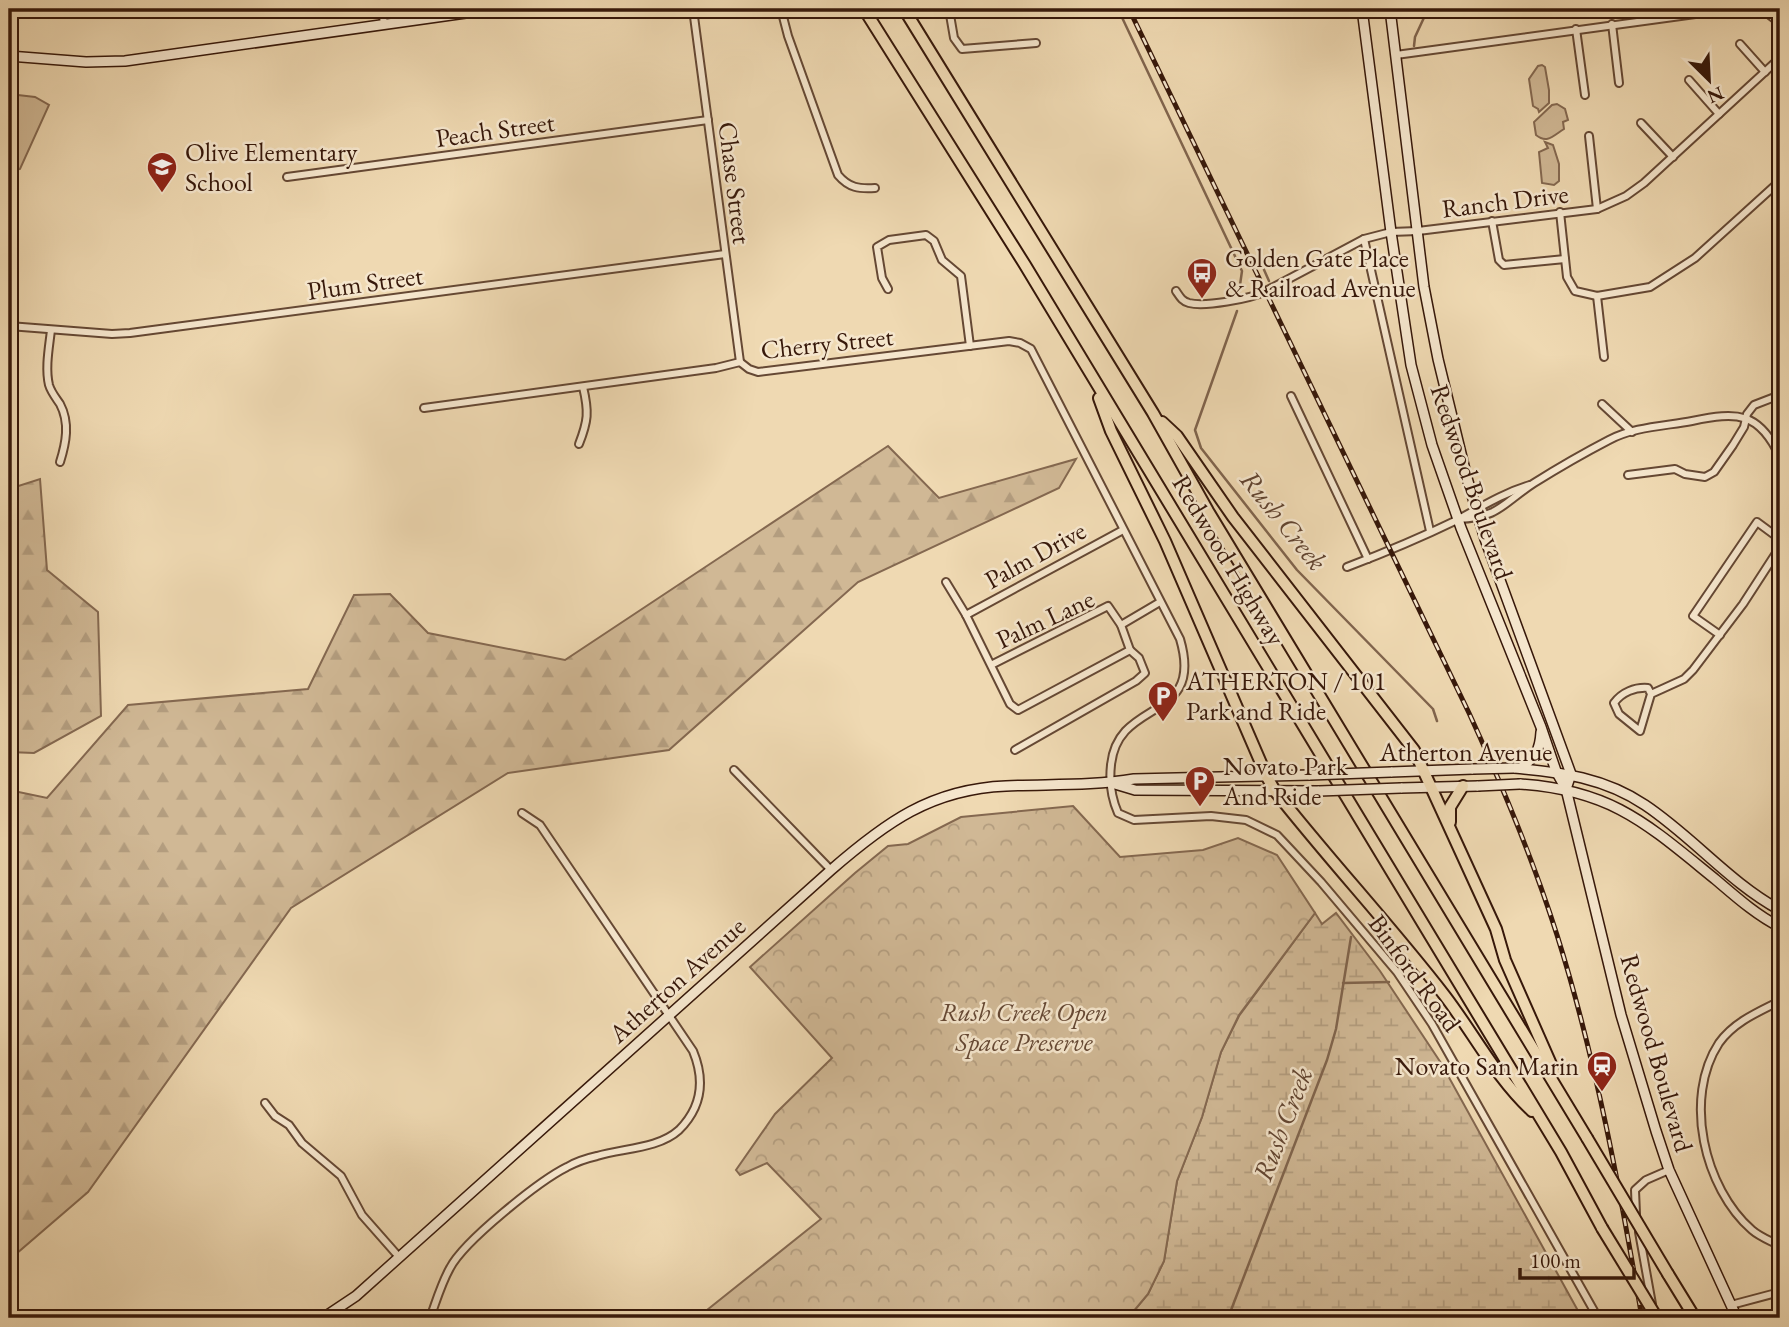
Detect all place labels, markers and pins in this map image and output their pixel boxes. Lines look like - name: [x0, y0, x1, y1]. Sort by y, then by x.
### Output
- place label: Olive Elementary School: [185, 135, 358, 199]
- school or university icon: Olive Elementary School: [145, 150, 179, 194]
- place label: Golden Gate Place & Railroad Avenue: [1225, 241, 1416, 305]
- bus stop icon: Golden Gate Place & Railroad Avenue: [1185, 256, 1219, 300]
- place label: ATHERTON / 101 Park and Ride: [1185, 664, 1386, 728]
- parking icon: ATHERTON / 101 Park and Ride: [1146, 679, 1180, 723]
- place label: Novato Park And Ride: [1222, 749, 1349, 813]
- parking icon: Novato Park And Ride: [1183, 764, 1217, 808]
- place label: Novato San Marin: [1395, 1049, 1579, 1083]
- station icon: Novato San Marin: [1585, 1049, 1619, 1093]

